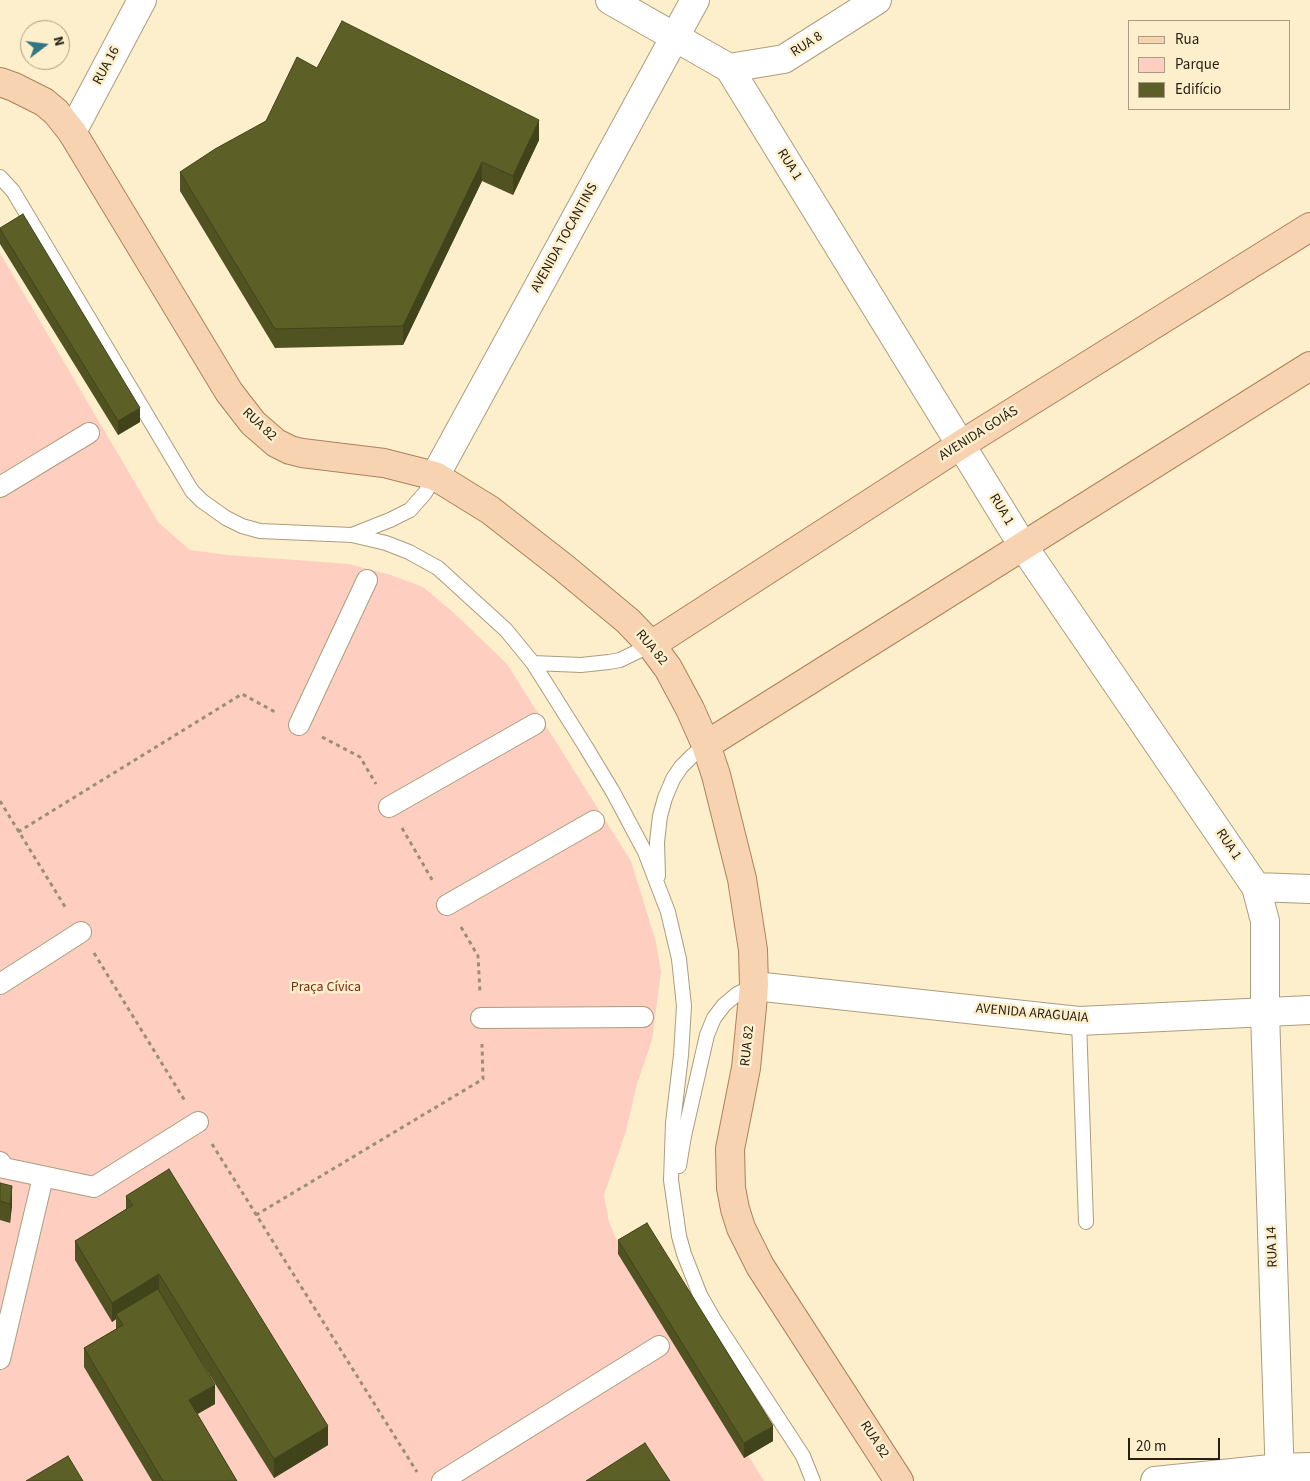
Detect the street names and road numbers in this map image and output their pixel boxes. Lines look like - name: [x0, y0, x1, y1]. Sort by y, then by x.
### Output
- street label: RUA 8: [788, 29, 826, 61]
- street label: RUA 16: [90, 44, 124, 88]
- street label: RUA 1: [773, 146, 805, 184]
- street label: AVENIDA TOCANTINS: [528, 180, 602, 296]
- street label: AVENIDA GOIÁS: [936, 403, 1022, 465]
- street label: RUA 82: [238, 405, 280, 445]
- street label: RUA 1: [985, 491, 1017, 529]
- street label: RUA 82: [631, 627, 671, 669]
- street label: RUA 1: [1211, 826, 1245, 864]
- street label: AVENIDA ARAGUAIA: [975, 1001, 1089, 1027]
- street label: RUA 82: [737, 1025, 759, 1067]
- street label: RUA 14: [1264, 1226, 1282, 1268]
- street label: RUA 82: [856, 1418, 892, 1462]

